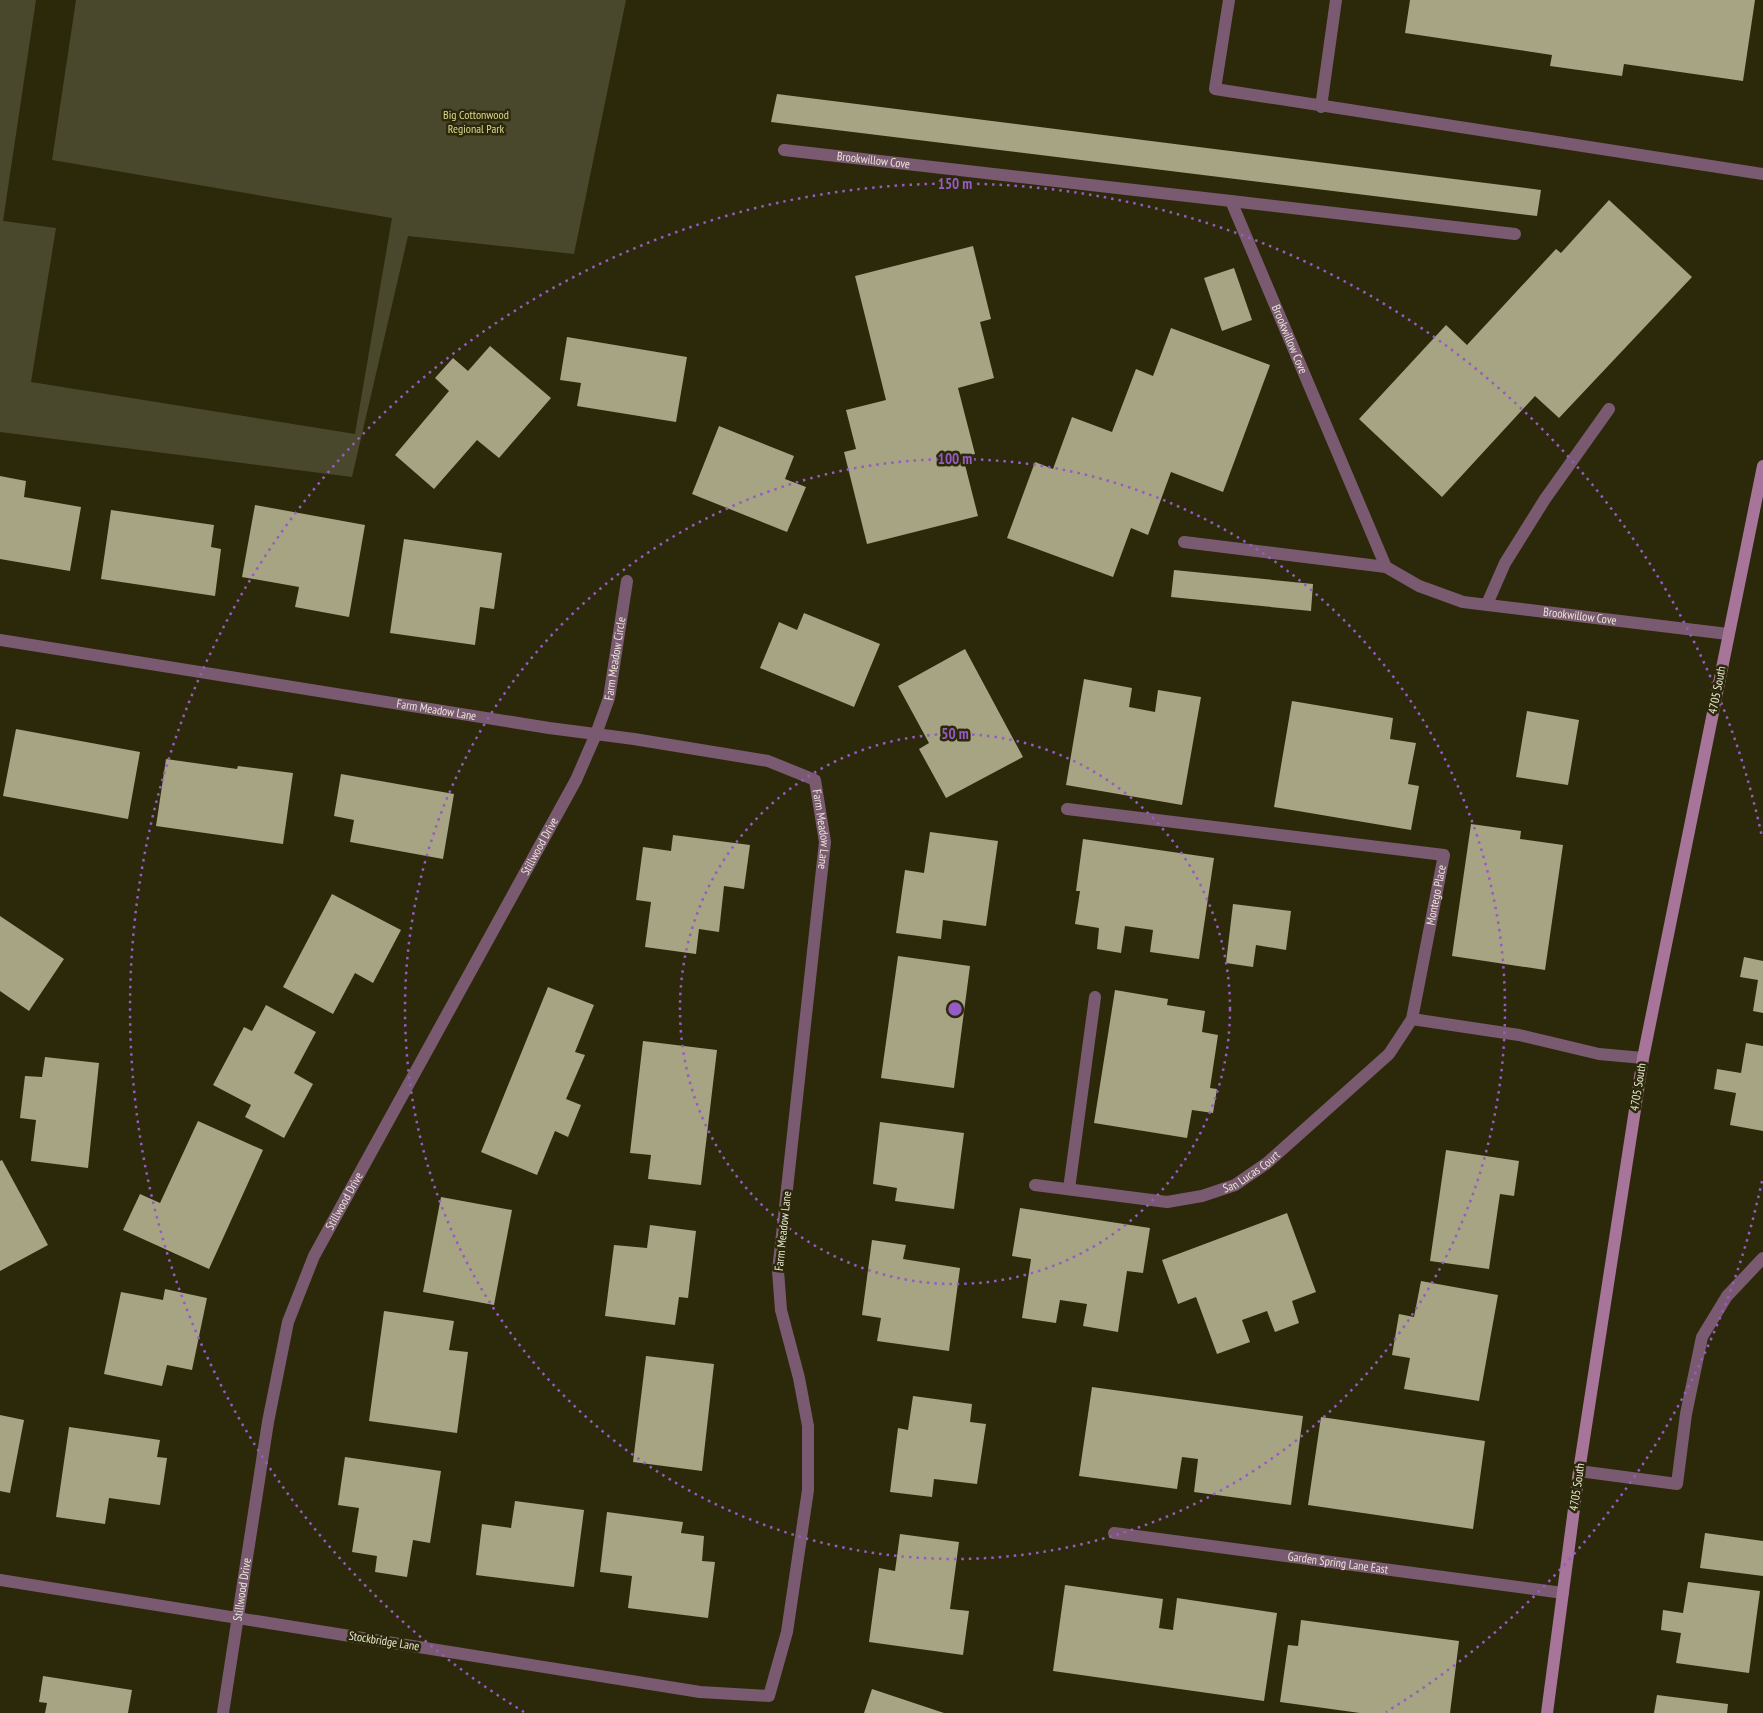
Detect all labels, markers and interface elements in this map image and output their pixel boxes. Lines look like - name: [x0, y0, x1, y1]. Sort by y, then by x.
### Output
- park label: Big Cottonwood Regional Park: [443, 107, 509, 136]
- street label: Brookwillow Cove: [836, 148, 911, 171]
- text: 150 m: [938, 174, 972, 193]
- street label: Brookwillow Cove: [1269, 302, 1311, 376]
- text: 100 m: [938, 449, 972, 468]
- street label: Brookwillow Cove: [1542, 604, 1617, 627]
- street label: Farm Meadow Circle: [601, 616, 628, 701]
- street label: 4705 South: [1705, 665, 1728, 715]
- street label: Farm Meadow Lane: [396, 696, 477, 723]
- text: 50 m: [941, 724, 969, 743]
- street label: Farm Meadow Lane: [810, 788, 833, 870]
- street label: Stillwood Drive: [517, 815, 561, 878]
- street label: Montego Place: [1422, 863, 1449, 926]
- centre of rings: [946, 1000, 964, 1018]
- street label: 4705 South: [1626, 1062, 1649, 1112]
- street label: San Lucas Court: [1221, 1147, 1283, 1196]
- street label: Stillwood Drive: [322, 1169, 366, 1232]
- street label: Farm Meadow Lane: [771, 1190, 794, 1272]
- street label: 4705 South: [1566, 1462, 1587, 1512]
- street label: Garden Spring Lane East: [1287, 1548, 1390, 1577]
- street label: Stillwood Drive: [229, 1557, 254, 1622]
- street label: Stockbridge Lane: [348, 1628, 420, 1653]

